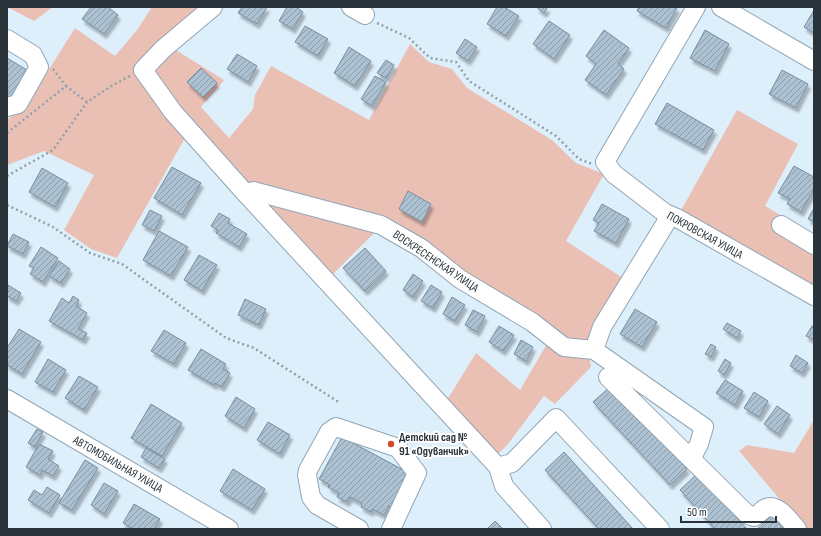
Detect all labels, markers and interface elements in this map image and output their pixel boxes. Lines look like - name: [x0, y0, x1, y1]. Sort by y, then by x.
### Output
- street label: ПОКРОВСКАЯ УЛИЦА: [664, 208, 746, 263]
- street label: ВОСКРЕСЕНСКАЯ УЛИЦА: [390, 227, 482, 296]
- place label: Детский сад № 91 «Одуванчик»: [399, 430, 469, 459]
- street label: АВТОМОБИЛЬНАЯ УЛИЦА: [69, 432, 166, 497]
- marker: Детский сад № 91 «Одуванчик»: [386, 439, 396, 449]
- scale bar: [681, 498, 776, 524]
- text: 50 m: [687, 505, 707, 520]

